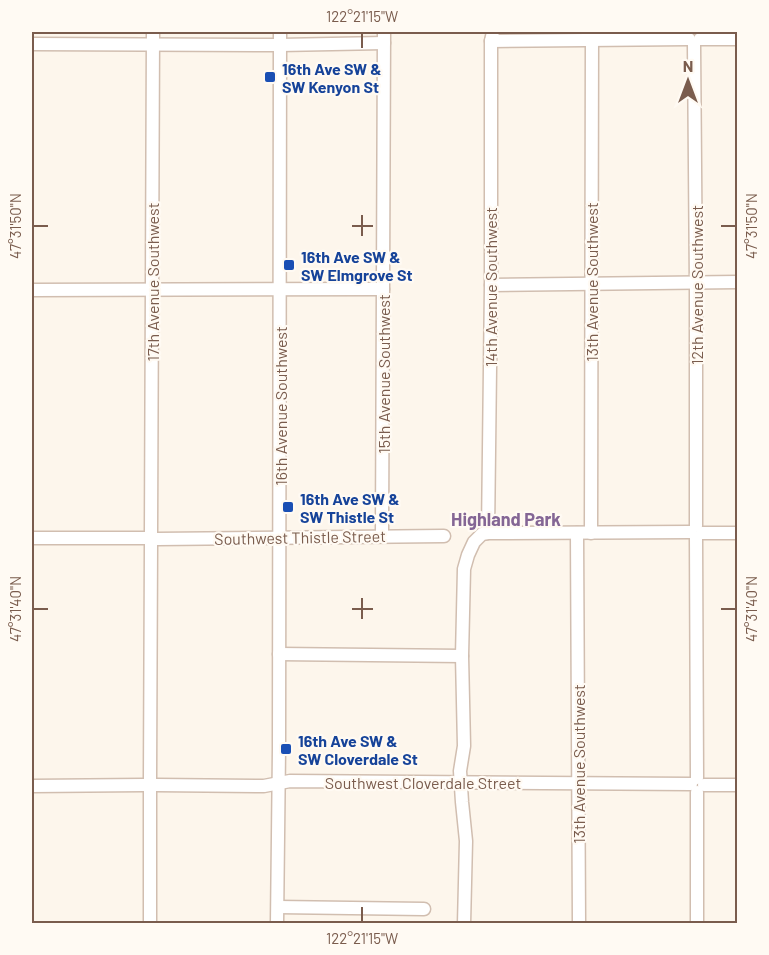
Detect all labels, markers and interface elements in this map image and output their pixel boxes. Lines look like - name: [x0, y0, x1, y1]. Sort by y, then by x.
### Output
- text: 122°21'15"W: [326, 7, 398, 25]
- north arrow: [658, 51, 718, 111]
- text: N: [683, 56, 693, 75]
- place label: 16th Ave SW & SW Kenyon St: [282, 59, 382, 96]
- marker: 16th Ave SW & SW Kenyon St: [263, 70, 277, 84]
- text: 47°31'50"N: [6, 193, 24, 259]
- text: 47°31'50"N: [742, 193, 760, 259]
- street label: 13th Avenue Southwest: [582, 202, 601, 362]
- street label: 17th Avenue Southwest: [143, 203, 162, 361]
- street label: 12th Avenue Southwest: [687, 205, 706, 365]
- street label: 14th Avenue Southwest: [481, 207, 500, 367]
- place label: 16th Ave SW & SW Elmgrove St: [301, 247, 413, 284]
- marker: 16th Ave SW & SW Elmgrove St: [282, 258, 296, 272]
- street label: 15th Avenue Southwest: [374, 294, 393, 454]
- street label: 16th Avenue Southwest: [271, 326, 290, 486]
- place label: 16th Ave SW & SW Thistle St: [300, 489, 400, 526]
- marker: 16th Ave SW & SW Thistle St: [281, 500, 295, 514]
- district label: Highland Park: [451, 508, 561, 530]
- street label: Southwest Thistle Street: [214, 526, 386, 548]
- text: 47°31'40"N: [6, 576, 24, 642]
- text: 47°31'40"N: [742, 576, 760, 642]
- street label: 13th Avenue Southwest: [569, 684, 588, 844]
- place label: 16th Ave SW & SW Cloverdale St: [298, 731, 418, 768]
- marker: 16th Ave SW & SW Cloverdale St: [279, 742, 293, 756]
- street label: Southwest Cloverdale Street: [325, 773, 521, 792]
- text: 122°21'15"W: [326, 929, 398, 947]

